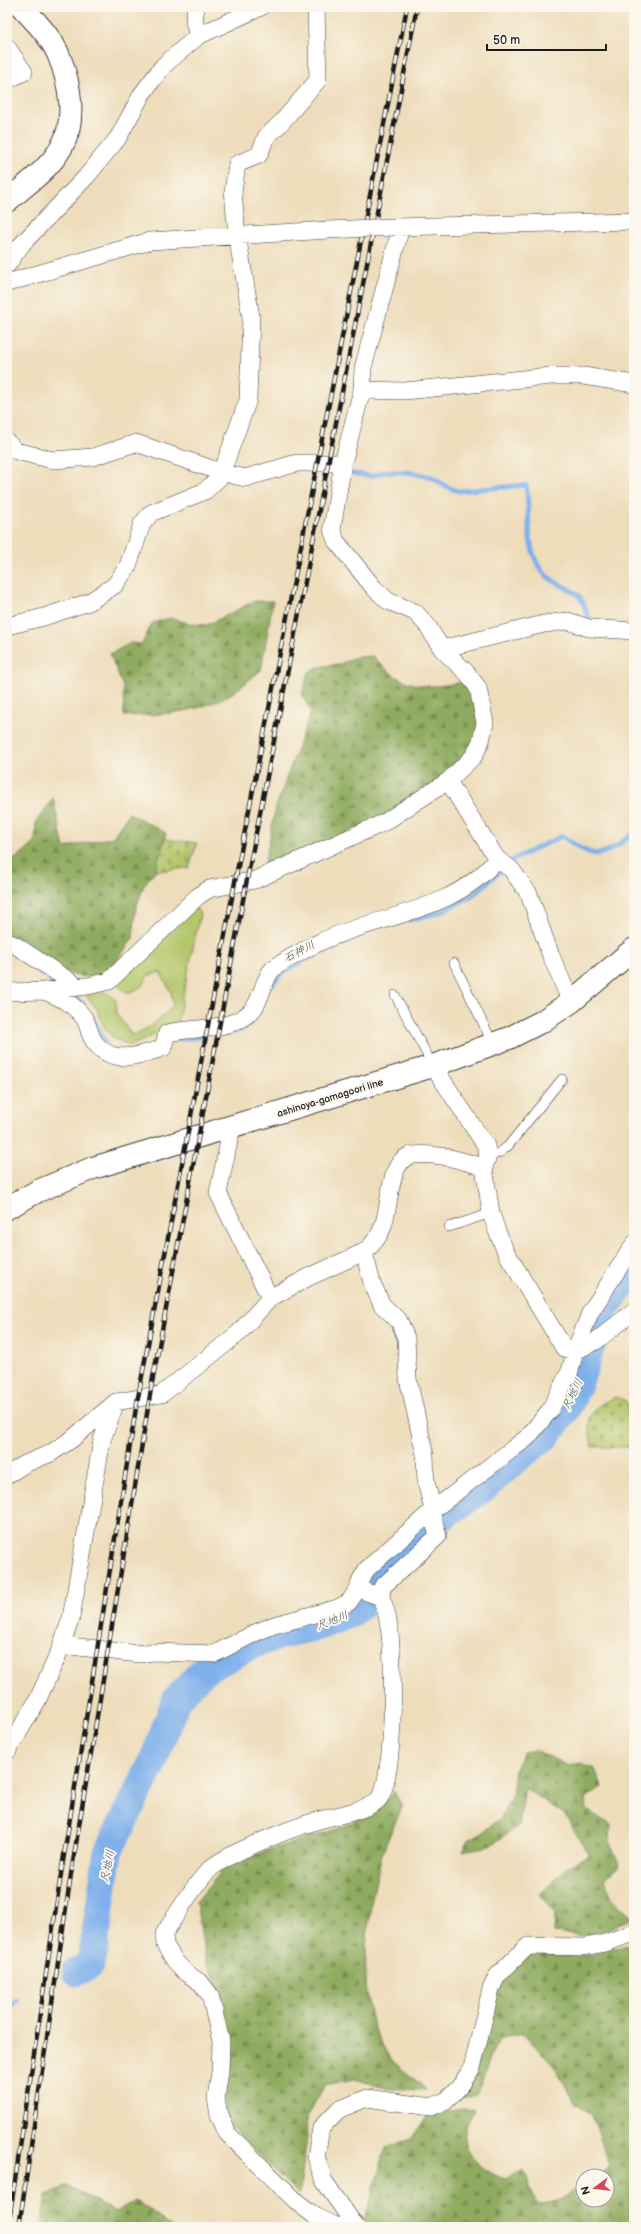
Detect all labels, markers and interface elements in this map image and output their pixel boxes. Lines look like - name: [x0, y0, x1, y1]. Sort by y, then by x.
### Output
- scale bar: [487, 26, 606, 52]
- text: 50 m: [493, 33, 520, 48]
- water label: 石神川: [282, 938, 317, 965]
- street label: ashinoya-gamagoori line: [276, 1076, 385, 1120]
- water label: 尺地川: [560, 1377, 585, 1412]
- water label: 尺地川: [314, 1608, 350, 1632]
- water label: 尺地川: [98, 1849, 117, 1884]
- north arrow: [575, 2168, 615, 2208]
- text: N: [578, 2185, 593, 2196]

